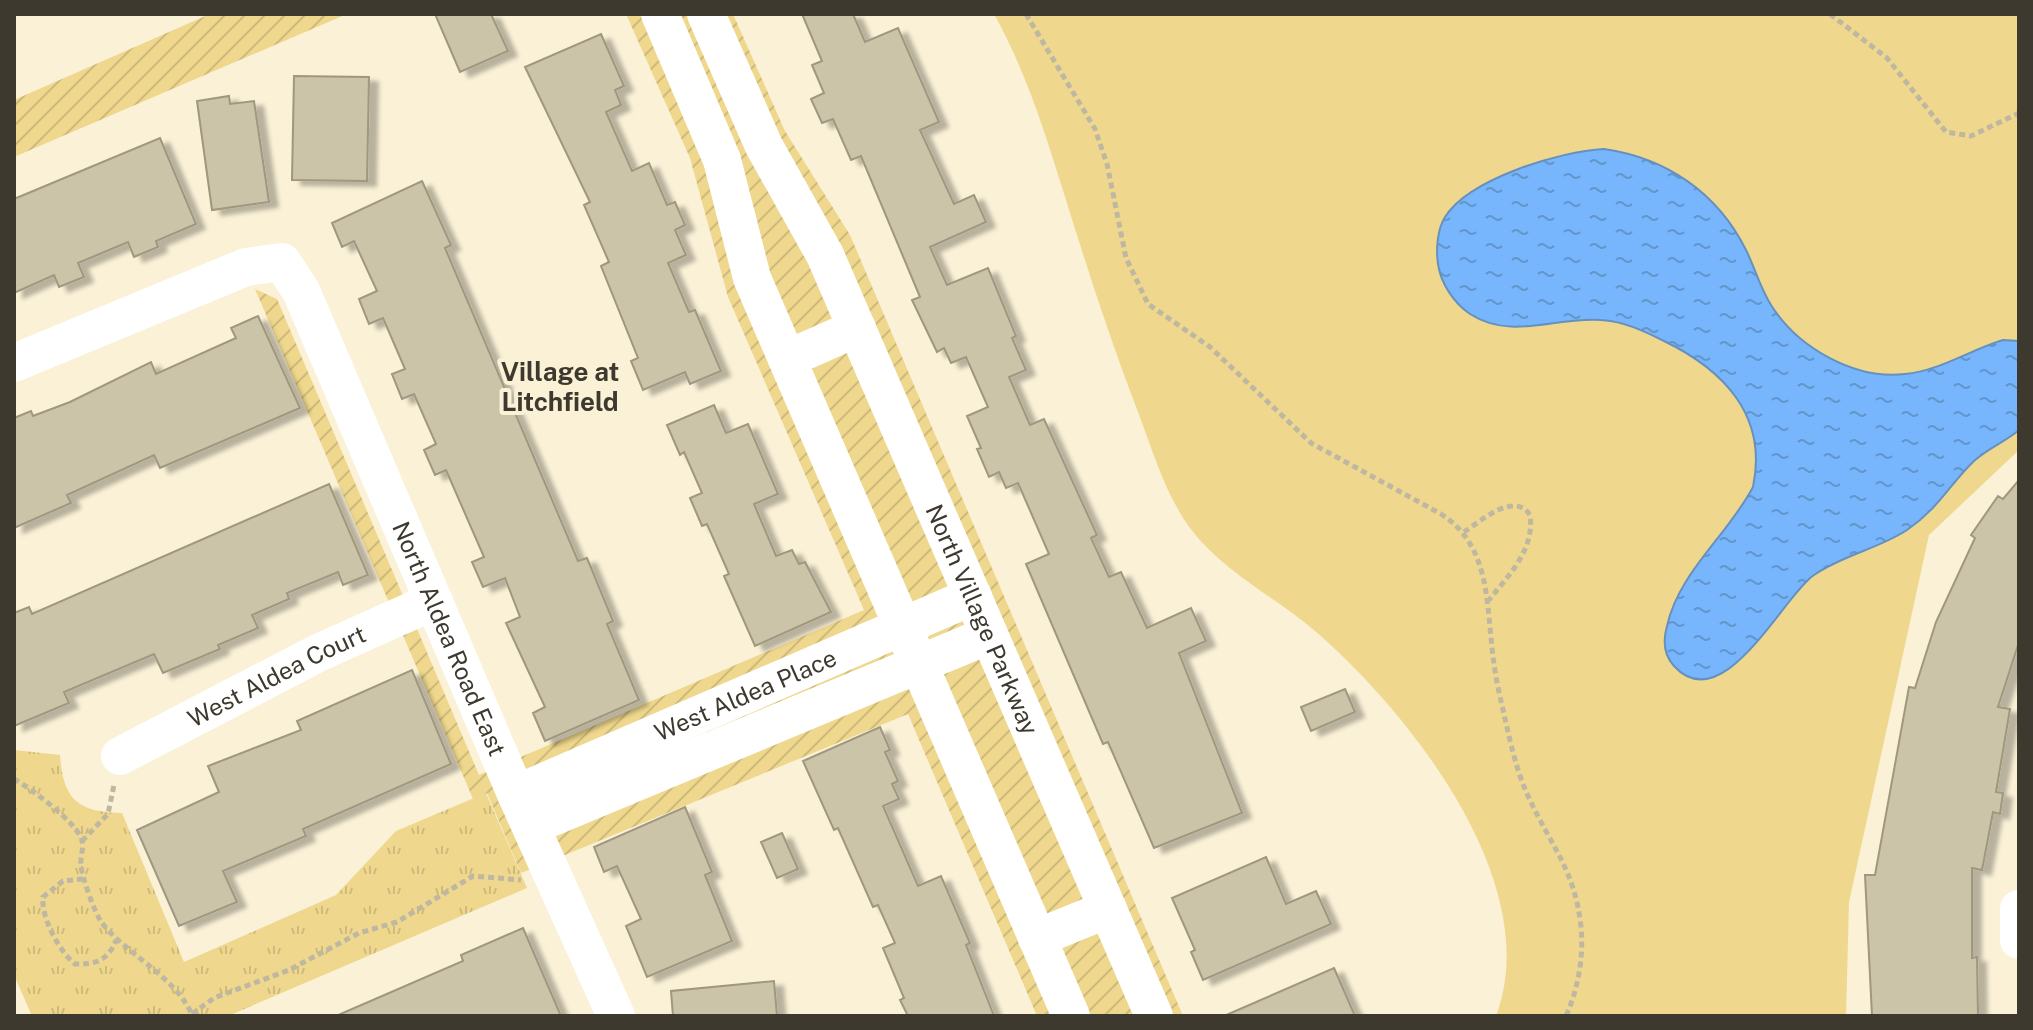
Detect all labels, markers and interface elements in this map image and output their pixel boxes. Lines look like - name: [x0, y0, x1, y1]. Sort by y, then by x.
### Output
- district label: Village at Litchfield: [501, 356, 619, 417]
- street label: North Village Parkway: [920, 500, 1045, 739]
- street label: North Aldea Road East: [387, 517, 512, 760]
- street label: West Aldea Court: [183, 620, 370, 732]
- street label: West Aldea Place: [650, 643, 841, 746]

